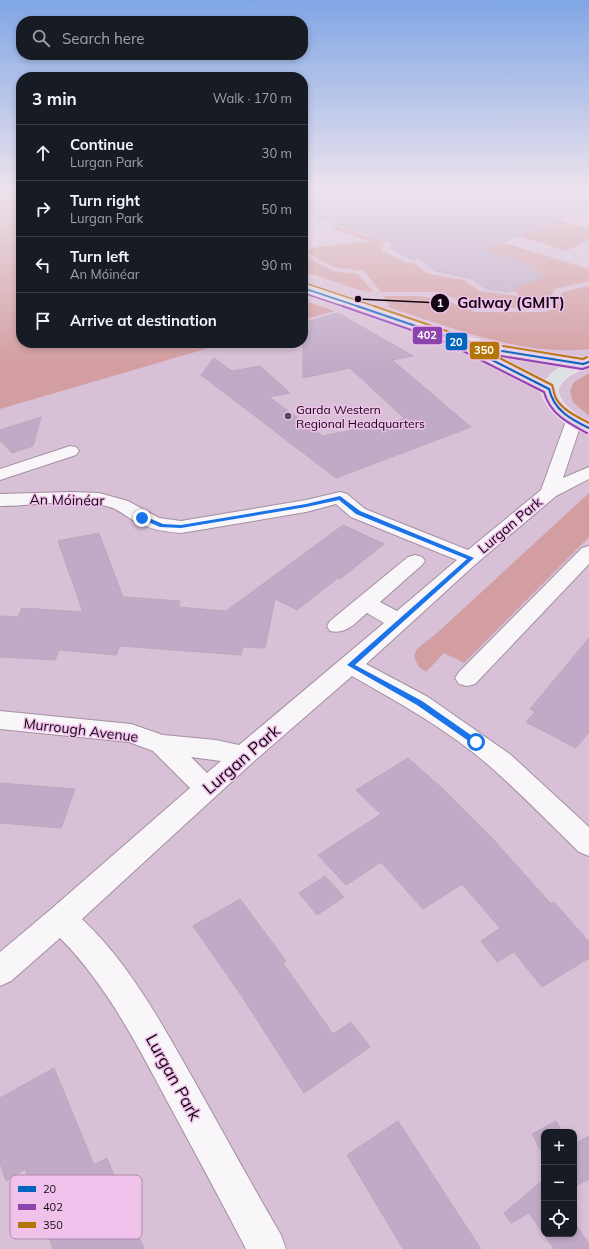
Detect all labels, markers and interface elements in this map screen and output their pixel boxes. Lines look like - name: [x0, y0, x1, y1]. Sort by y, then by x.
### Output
- search box: [16, 16, 308, 60]
- icon: search: [30, 27, 52, 49]
- text: Search here: [62, 29, 144, 48]
- text: 3 min: [32, 88, 77, 109]
- text: Walk · 170 m: [213, 90, 292, 106]
- text: Continue: [70, 135, 133, 154]
- icon: ahead: [32, 142, 54, 164]
- text: 30 m: [262, 145, 292, 161]
- text: Lurgan Park: [70, 154, 143, 170]
- text: Turn right: [70, 191, 140, 210]
- icon: right: [32, 198, 54, 220]
- text: 50 m: [262, 201, 292, 217]
- text: Lurgan Park: [70, 210, 143, 226]
- text: Turn left: [70, 247, 129, 266]
- icon: left: [32, 254, 54, 276]
- text: 90 m: [262, 257, 292, 273]
- text: An Móinéar: [70, 266, 139, 282]
- callout: Galway (GMIT): [430, 289, 573, 316]
- text: Galway (GMIT): [457, 293, 565, 312]
- text: 1: [436, 295, 444, 310]
- icon: arrive: [32, 310, 54, 332]
- text: Arrive at destination: [70, 311, 217, 330]
- line badge: 402: [412, 326, 443, 345]
- text: 402: [417, 328, 437, 342]
- line badge: 20: [445, 332, 468, 351]
- text: 20: [449, 335, 463, 349]
- line badge: 350: [469, 341, 500, 360]
- text: 350: [474, 343, 494, 357]
- place label: Garda Western Regional Headquarters: [296, 402, 425, 431]
- marker: Garda Western Regional Headquarters: [283, 411, 293, 421]
- street label: An Móinéar: [29, 490, 105, 510]
- street label: Lurgan Park: [474, 492, 547, 557]
- route end: [133, 509, 151, 527]
- street label: Murrough Avenue: [23, 714, 139, 746]
- street label: Lurgan Park: [198, 720, 284, 798]
- route start: [467, 733, 485, 751]
- street label: Lurgan Park: [142, 1030, 206, 1124]
- map controls: [541, 1129, 577, 1237]
- button: +: [541, 1129, 577, 1165]
- button: −: [541, 1165, 577, 1201]
- legend: [10, 1175, 142, 1239]
- text: 20: [43, 1182, 57, 1196]
- text: 402: [43, 1200, 63, 1214]
- button: locate: [541, 1201, 577, 1237]
- text: 350: [43, 1218, 63, 1232]

